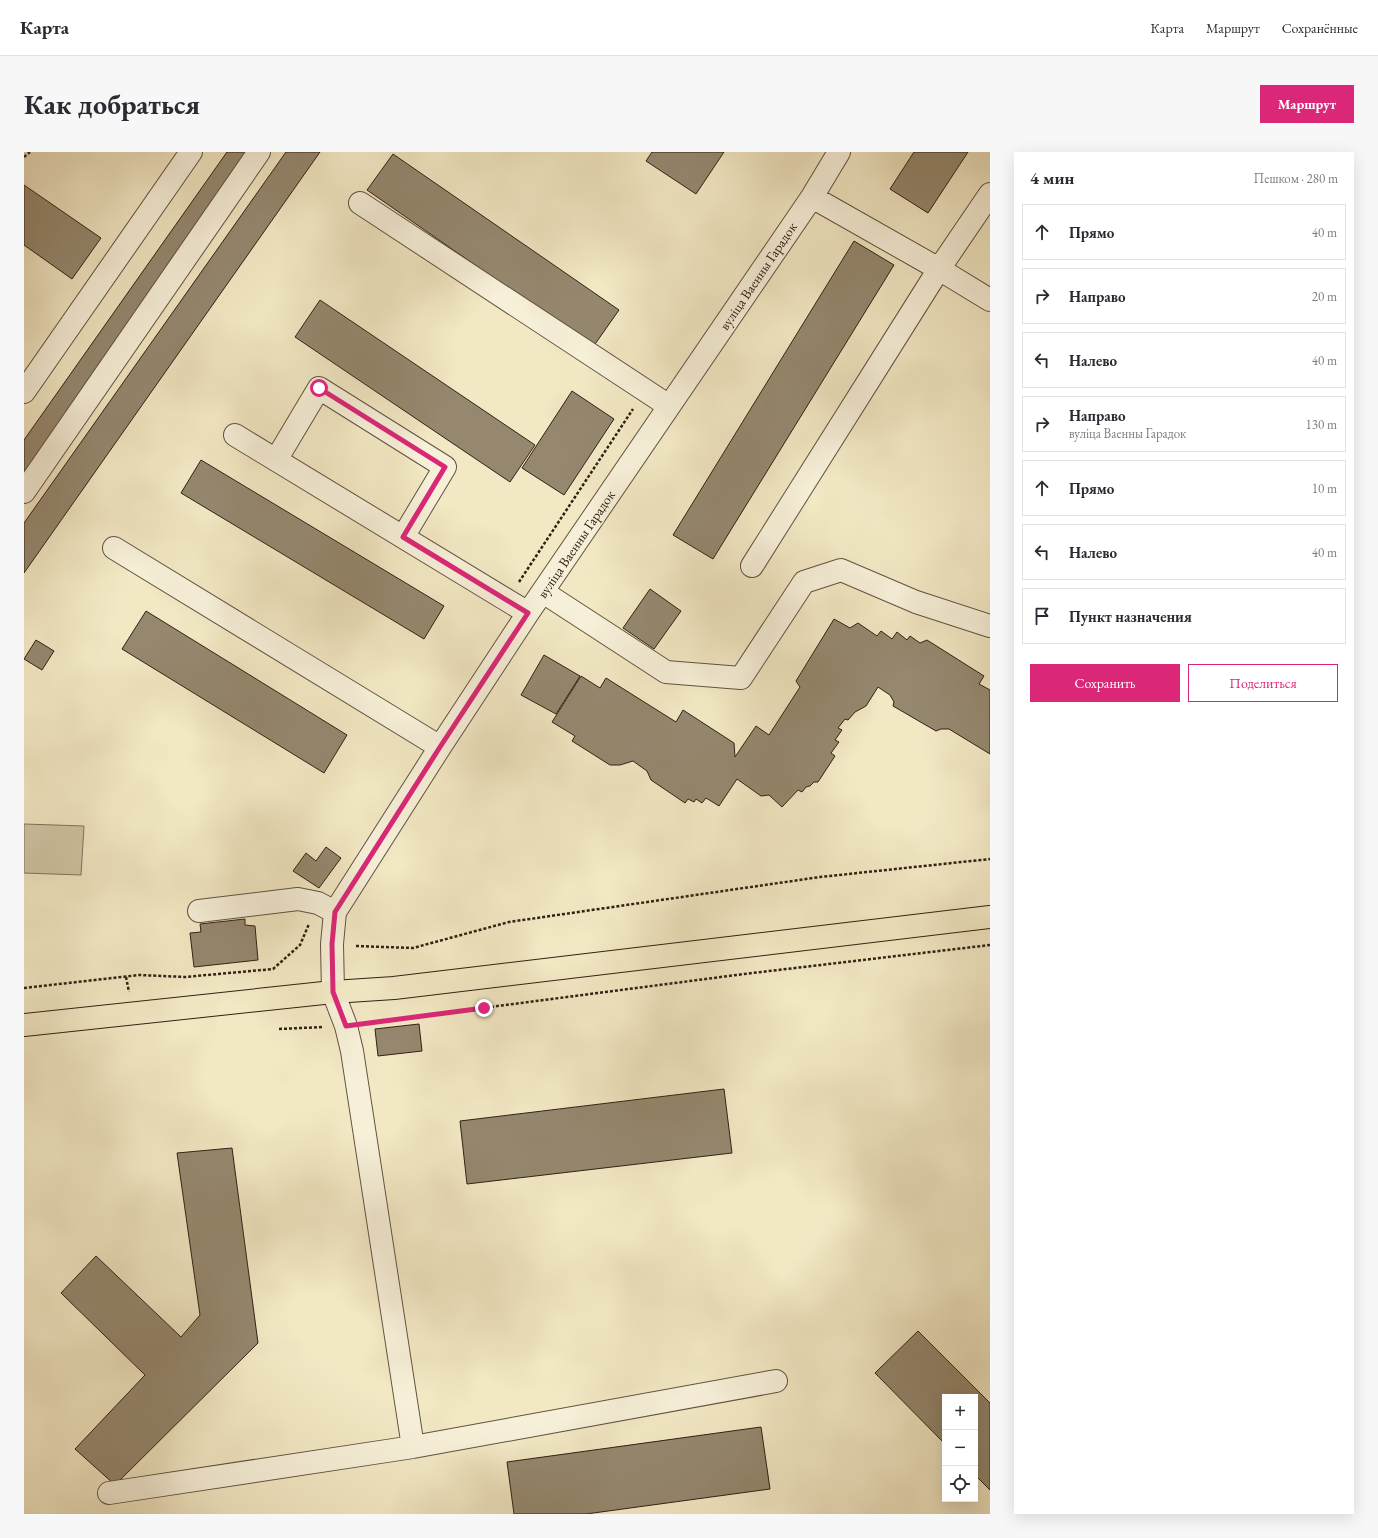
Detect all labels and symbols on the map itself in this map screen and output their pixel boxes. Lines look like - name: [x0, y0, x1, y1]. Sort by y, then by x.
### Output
- street label: вуліца Ваенны Гарадок: [715, 218, 801, 333]
- route start: [310, 379, 328, 397]
- street label: вуліца Ваенны Гарадок: [533, 486, 619, 601]
- route end: [475, 999, 493, 1017]

